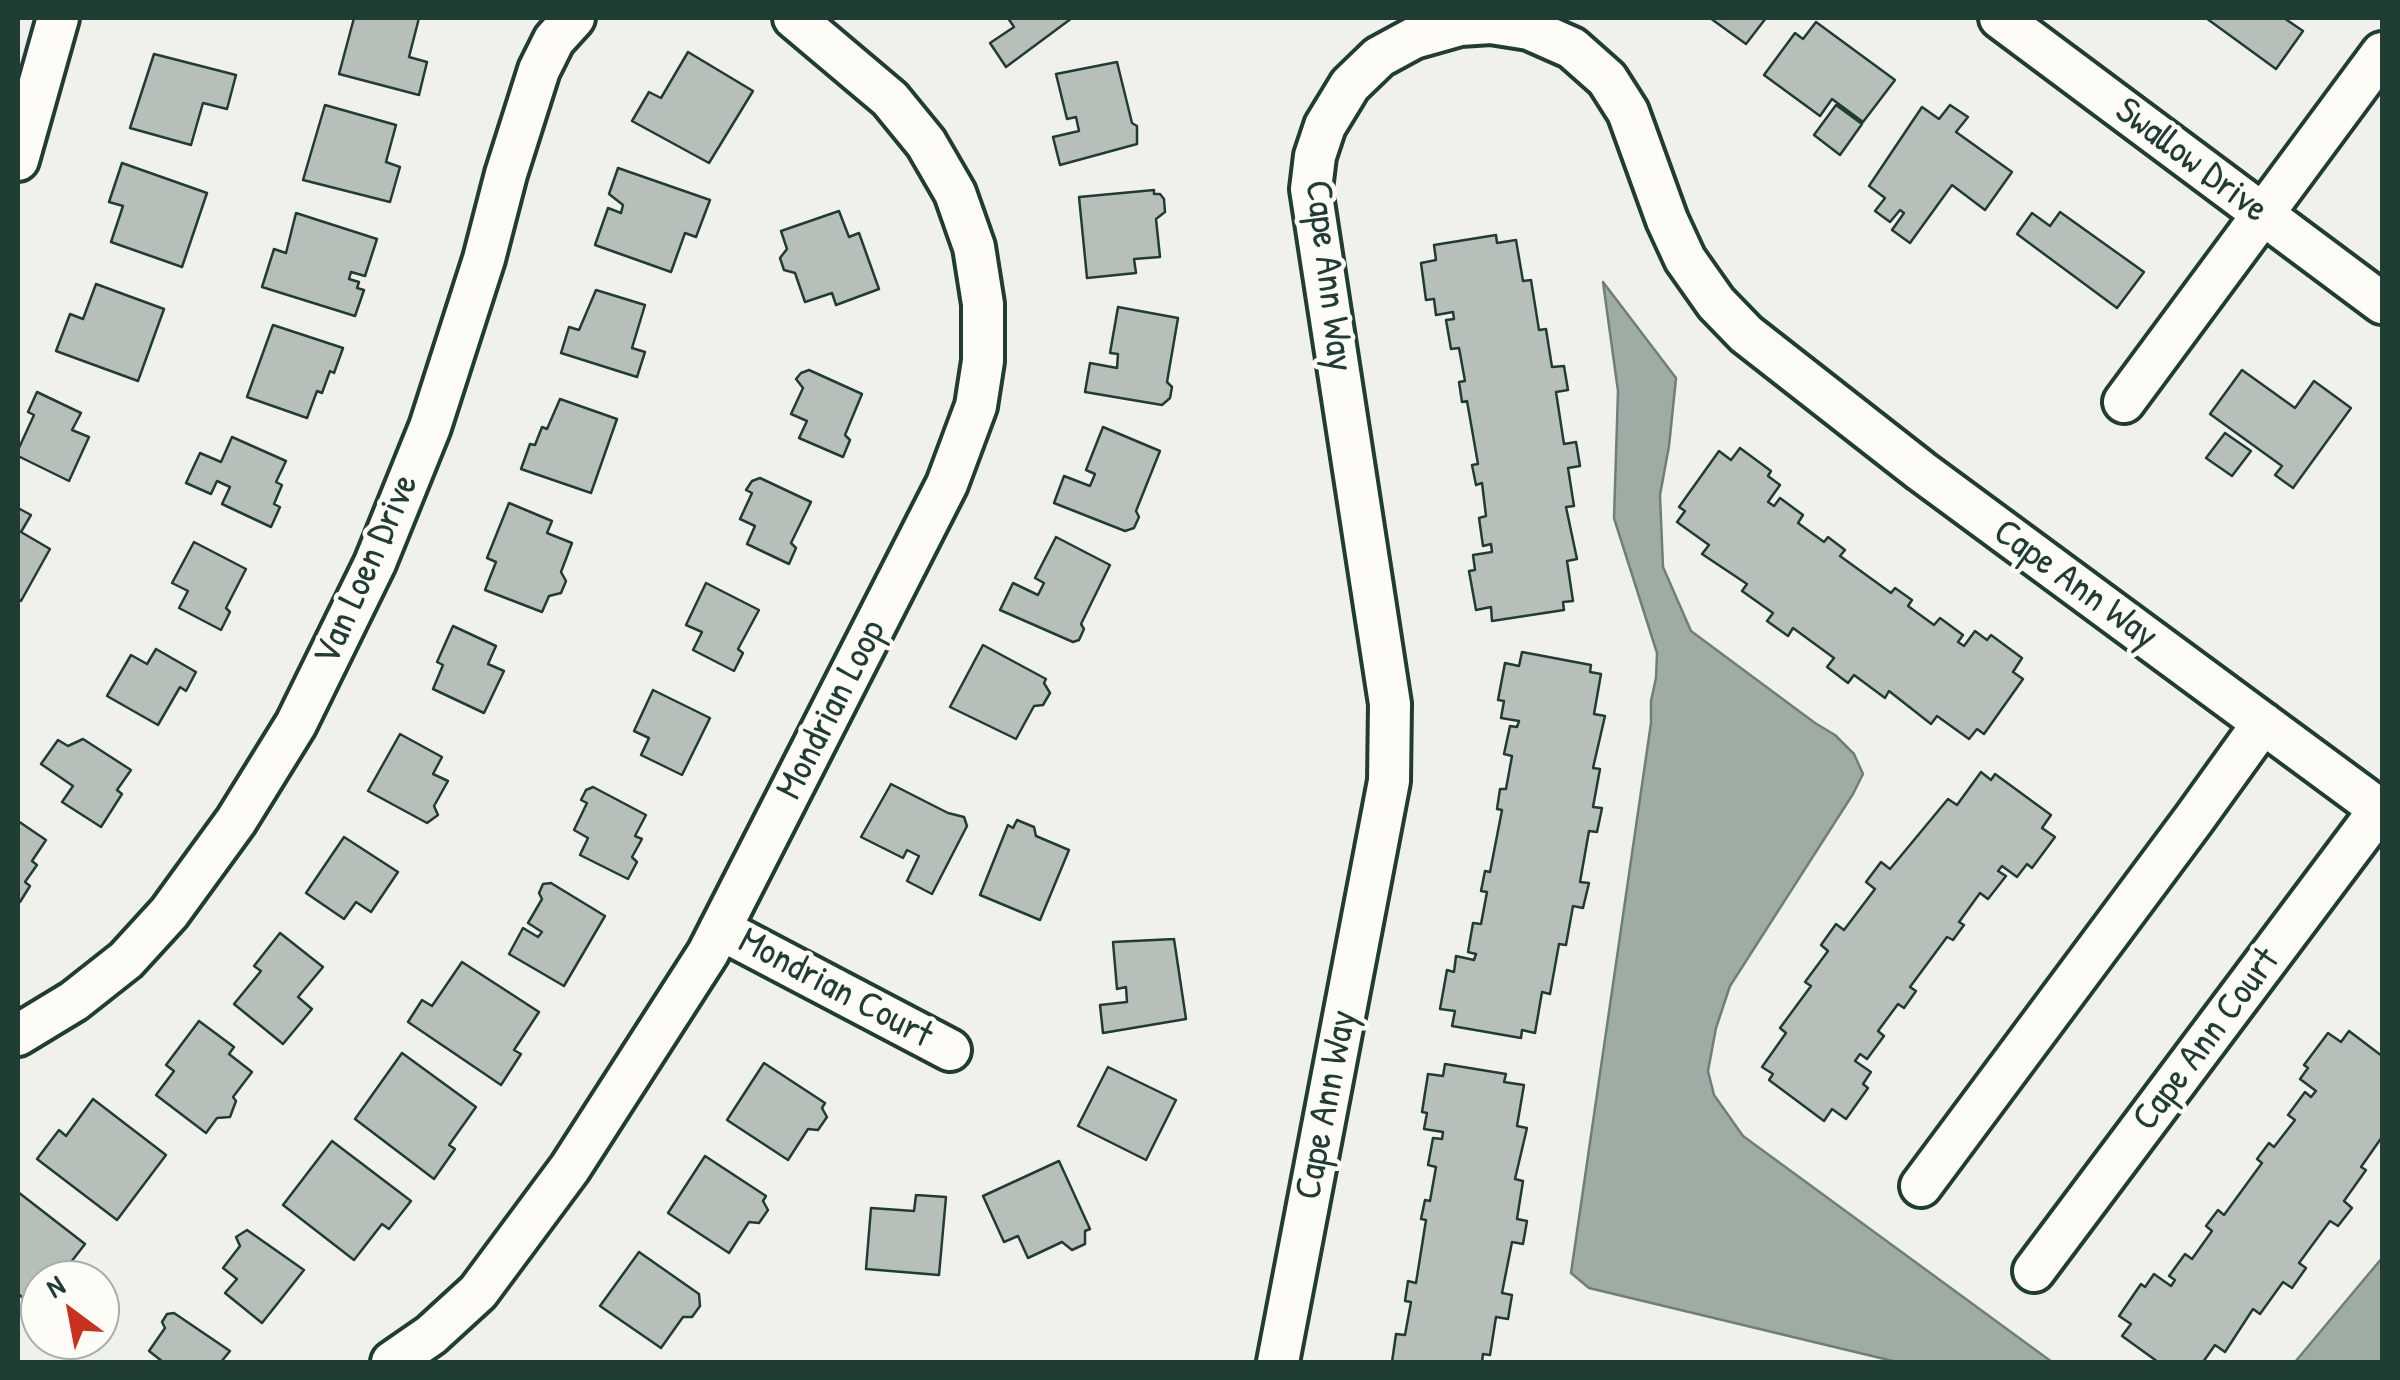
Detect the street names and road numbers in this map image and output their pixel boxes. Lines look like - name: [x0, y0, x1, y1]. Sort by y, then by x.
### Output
- street label: Swallow Drive: [2106, 89, 2276, 233]
- street label: Cape Ann Way: [1294, 178, 1362, 374]
- street label: Van Loen Drive: [305, 467, 429, 673]
- street label: Cape Ann Way: [1984, 510, 2166, 660]
- street label: Mondrian Loop: [767, 613, 897, 807]
- street label: Mondrian Court: [730, 919, 940, 1059]
- street label: Cape Ann Court: [2124, 940, 2290, 1140]
- street label: Cape Ann Way: [1286, 1006, 1368, 1204]

